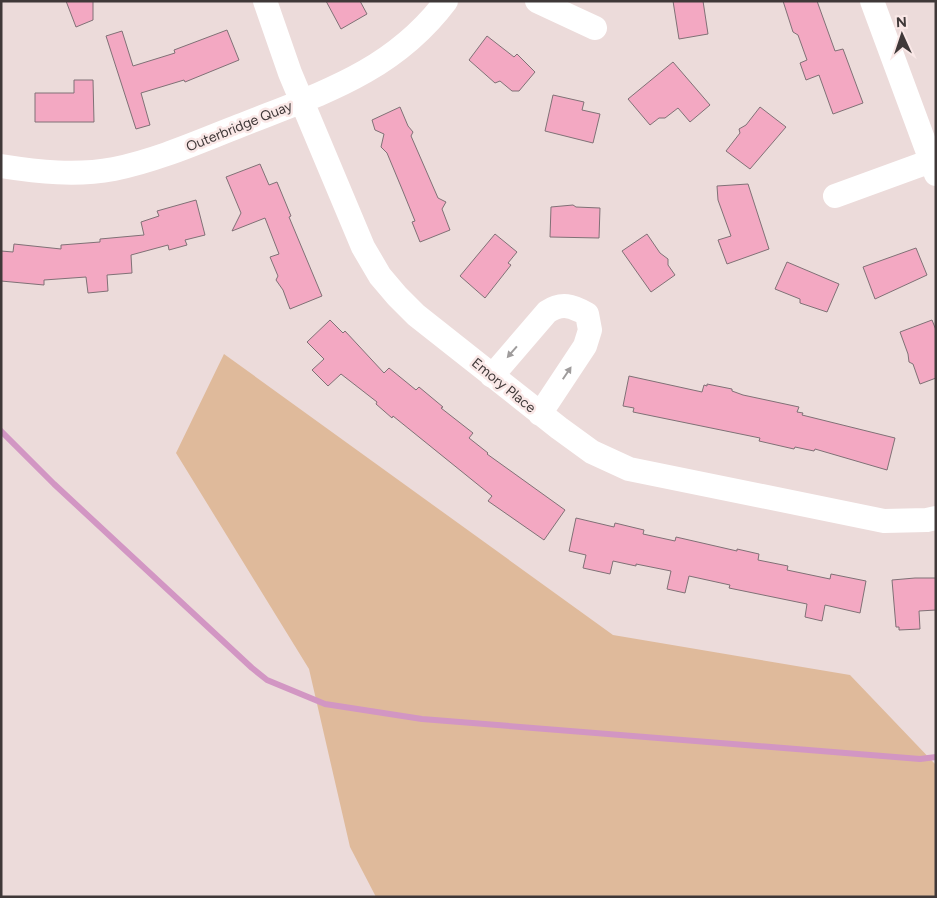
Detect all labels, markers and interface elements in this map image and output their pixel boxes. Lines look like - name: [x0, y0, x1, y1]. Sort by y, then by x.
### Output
- north arrow: [877, 10, 927, 60]
- text: N: [895, 14, 907, 31]
- street label: Outerbridge Quay: [184, 97, 295, 156]
- one-way arrow: [507, 345, 518, 358]
- street label: Emory Place: [468, 354, 539, 417]
- one-way arrow: [562, 367, 572, 380]

